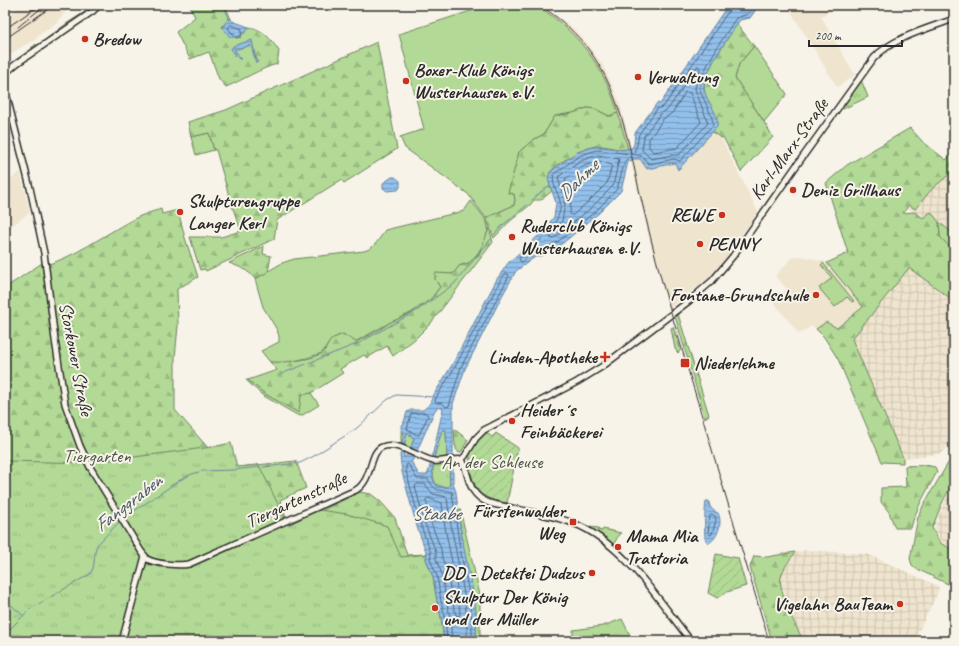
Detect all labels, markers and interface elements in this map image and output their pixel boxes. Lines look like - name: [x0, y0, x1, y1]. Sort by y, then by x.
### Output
- scale bar: [809, 22, 902, 48]
- place label: Bredow: [93, 27, 143, 51]
- text: 200 m: [815, 28, 842, 44]
- marker: Bredow: [80, 34, 90, 44]
- place label: Boxer-Klub Königs Wusterhausen e.V.: [414, 58, 535, 104]
- place label: Verwaltung: [646, 65, 720, 89]
- marker: Verwaltung: [633, 72, 643, 82]
- marker: Boxer-Klub Königs Wusterhausen e.V.: [401, 76, 411, 86]
- street label: Karl-Marx-Straße: [744, 92, 835, 204]
- water label: Dahme: [552, 152, 606, 206]
- place label: Deniz Grillhaus: [801, 178, 902, 202]
- marker: Deniz Grillhaus: [788, 185, 798, 195]
- place label: Skulpturengruppe Langer Kerl: [188, 189, 301, 235]
- place label: REWE: [670, 203, 717, 227]
- marker: Skulpturengruppe Langer Kerl: [175, 207, 185, 217]
- marker: REWE: [717, 210, 727, 220]
- place label: Ruderclub Königs Wusterhausen e.V.: [520, 214, 641, 260]
- marker: Ruderclub Königs Wusterhausen e.V.: [507, 232, 517, 242]
- place label: PENNY: [708, 232, 763, 256]
- marker: PENNY: [695, 239, 705, 249]
- place label: Fontane-Grundschule: [670, 283, 810, 307]
- marker: Fontane-Grundschule: [811, 290, 821, 300]
- street label: Storkower Straße: [53, 300, 99, 419]
- place label: Linden-Apotheke: [489, 345, 599, 369]
- place label: Niederlehme: [694, 351, 775, 375]
- marker: Linden-Apotheke: [600, 352, 610, 362]
- marker: Niederlehme: [679, 357, 691, 369]
- place label: Heider´s Feinbäckerei: [520, 398, 604, 444]
- marker: Heider´s Feinbäckerei: [507, 416, 517, 426]
- park label: Tiergarten: [63, 444, 131, 468]
- park label: An der Schleuse: [442, 450, 544, 474]
- street label: Tiergartenstraße: [242, 465, 352, 534]
- water label: Fanggraben: [89, 467, 169, 537]
- place label: Fürstenwalder Weg: [472, 499, 567, 545]
- water label: Staabe: [412, 501, 464, 526]
- marker: Fürstenwalder Weg: [568, 517, 578, 527]
- place label: Mama Mia Trattoria: [626, 524, 699, 570]
- marker: Mama Mia Trattoria: [613, 542, 623, 552]
- place label: DD - Detektei Dudzus: [442, 561, 586, 585]
- marker: DD - Detektei Dudzus: [587, 568, 597, 578]
- place label: Skulptur Der König und der Müller: [443, 585, 569, 631]
- place label: Vigelahn BauTeam: [773, 592, 894, 616]
- marker: Vigelahn BauTeam: [895, 599, 905, 609]
- marker: Skulptur Der König und der Müller: [430, 603, 440, 613]

